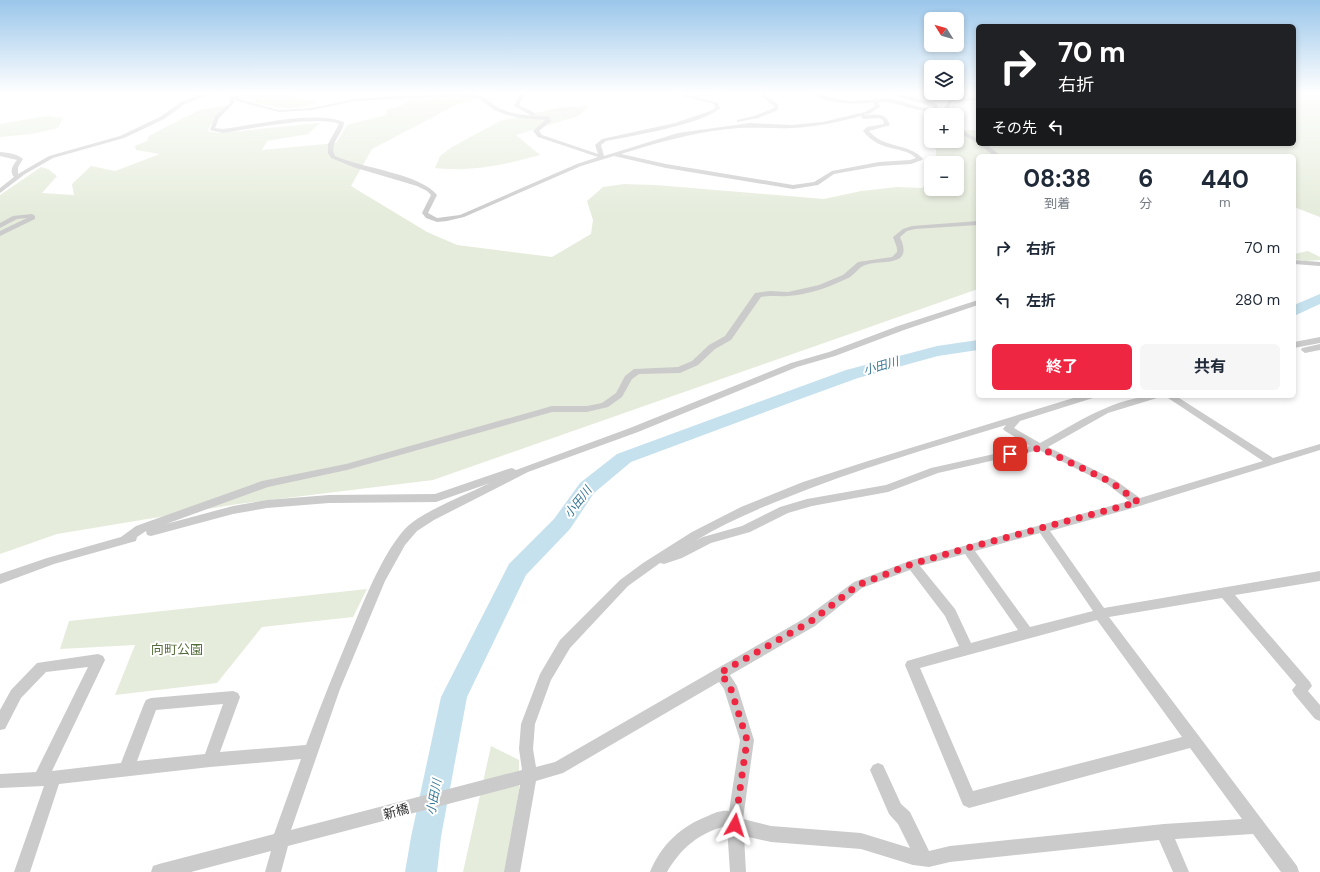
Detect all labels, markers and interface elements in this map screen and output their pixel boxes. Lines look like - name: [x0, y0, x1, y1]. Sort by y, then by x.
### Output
- north arrow: [924, 12, 964, 52]
- map controls: [924, 12, 964, 196]
- text: 70 m: [1058, 34, 1126, 71]
- icon: right: [992, 40, 1044, 92]
- button: layers: [924, 60, 964, 100]
- text: 右折: [1058, 73, 1094, 97]
- button: +: [924, 108, 964, 148]
- icon: left: [1045, 116, 1067, 138]
- text: その先: [992, 118, 1037, 138]
- button: −: [924, 156, 964, 196]
- text: 08:38: [1023, 163, 1091, 194]
- text: 6: [1138, 163, 1153, 194]
- text: 440: [1201, 164, 1249, 195]
- text: m: [1219, 194, 1231, 211]
- text: 到着: [1044, 195, 1070, 212]
- text: 分: [1139, 195, 1152, 212]
- icon: right: [992, 237, 1014, 259]
- text: 70 m: [1245, 238, 1280, 258]
- text: 右折: [1026, 239, 1056, 259]
- icon: left: [992, 289, 1014, 311]
- text: 280 m: [1235, 290, 1280, 310]
- text: 左折: [1026, 291, 1056, 311]
- button: 終了: [992, 344, 1132, 390]
- button: 共有: [1140, 344, 1280, 390]
- water label: 小田川: [861, 353, 902, 379]
- pin: [993, 437, 1027, 471]
- icon: arrive: [999, 443, 1021, 465]
- water label: 小田川: [561, 481, 597, 521]
- park label: 向町公園: [151, 641, 203, 658]
- water label: 小田川: [423, 776, 446, 816]
- street label: 新橋: [381, 800, 411, 823]
- position arrow: [714, 804, 756, 846]

